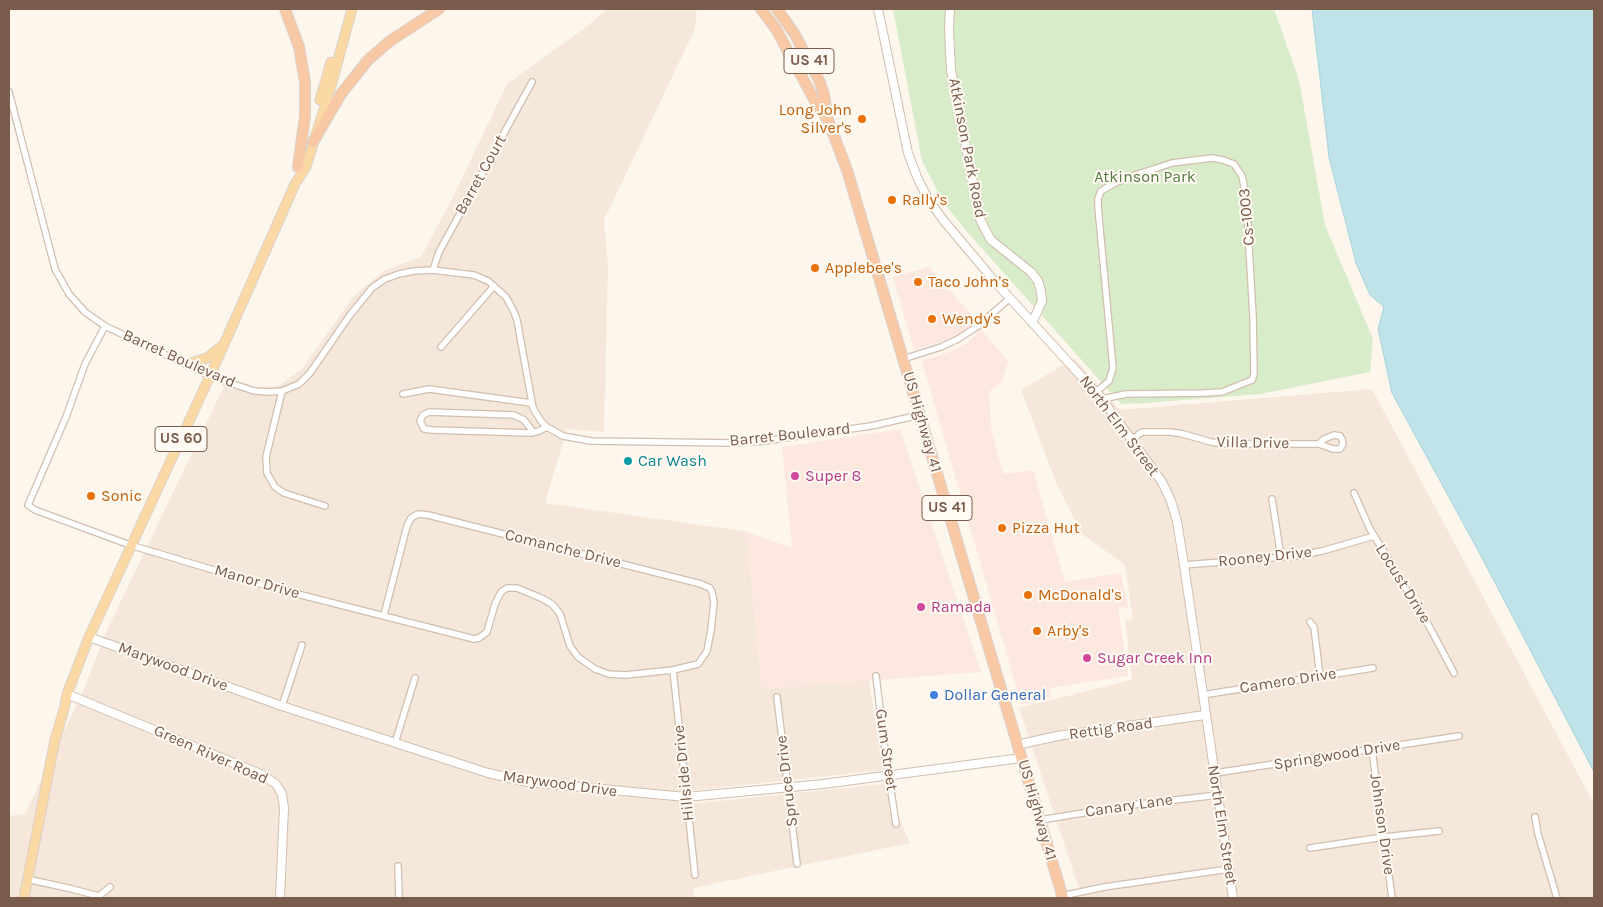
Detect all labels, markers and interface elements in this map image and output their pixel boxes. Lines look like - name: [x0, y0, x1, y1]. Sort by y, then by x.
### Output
- road number: US 41: [784, 48, 834, 74]
- street label: Atkinson Park Road: [944, 76, 990, 220]
- place label: Long John Silver's: [779, 100, 852, 138]
- marker: Long John Silver's: [856, 113, 868, 125]
- street label: Barret Court: [451, 132, 511, 218]
- park label: Atkinson Park: [1094, 167, 1196, 187]
- street label: Cs-1003: [1235, 188, 1259, 246]
- place label: Rally's: [902, 190, 948, 210]
- marker: Rally's: [886, 194, 898, 206]
- place label: Applebee's: [825, 258, 902, 278]
- marker: Applebee's: [809, 262, 821, 274]
- place label: Taco John's: [928, 272, 1009, 292]
- marker: Taco John's: [912, 276, 924, 288]
- place label: Wendy's: [942, 309, 1001, 329]
- marker: Wendy's: [926, 313, 938, 325]
- street label: Barret Boulevard: [120, 326, 238, 392]
- street label: US Highway 41: [898, 369, 946, 475]
- street label: North Elm Street: [1075, 372, 1163, 480]
- street label: Barret Boulevard: [729, 419, 851, 451]
- road number: US 60: [155, 426, 207, 452]
- street label: Villa Drive: [1216, 433, 1290, 453]
- place label: Car Wash: [638, 451, 707, 471]
- marker: Car Wash: [622, 455, 634, 467]
- place label: Super 8: [805, 466, 861, 486]
- marker: Super 8: [789, 470, 801, 482]
- place label: Sonic: [101, 486, 142, 506]
- marker: Sonic: [85, 490, 97, 502]
- road number: US 41: [922, 496, 972, 520]
- place label: Pizza Hut: [1012, 518, 1080, 538]
- marker: Pizza Hut: [996, 522, 1008, 534]
- street label: Comanche Drive: [503, 525, 623, 573]
- street label: Locust Drive: [1371, 541, 1435, 627]
- street label: Rooney Drive: [1217, 543, 1313, 571]
- street label: Manor Drive: [212, 561, 302, 603]
- place label: McDonald's: [1038, 585, 1122, 605]
- marker: McDonald's: [1022, 589, 1034, 601]
- place label: Ramada: [931, 597, 992, 617]
- marker: Ramada: [915, 601, 927, 613]
- place label: Arby's: [1047, 621, 1089, 641]
- marker: Arby's: [1031, 625, 1043, 637]
- street label: Marywood Drive: [116, 638, 230, 696]
- place label: Sugar Creek Inn: [1097, 648, 1212, 668]
- marker: Sugar Creek Inn: [1081, 652, 1093, 664]
- street label: Camero Drive: [1238, 664, 1338, 698]
- place label: Dollar General: [944, 685, 1046, 705]
- marker: Dollar General: [928, 689, 940, 701]
- street label: Gum Street: [871, 708, 901, 792]
- street label: Rettig Road: [1068, 714, 1154, 744]
- street label: Green River Road: [151, 721, 271, 789]
- street label: Hillside Drive: [669, 724, 699, 822]
- street label: Spruce Drive: [772, 734, 802, 828]
- street label: Springwood Drive: [1272, 736, 1402, 774]
- street label: US Highway 41: [1013, 757, 1061, 863]
- street label: North Elm Street: [1203, 764, 1241, 886]
- street label: Marywood Drive: [502, 766, 618, 802]
- street label: Johnson Drive: [1365, 772, 1399, 876]
- street label: Canary Lane: [1084, 790, 1174, 822]

